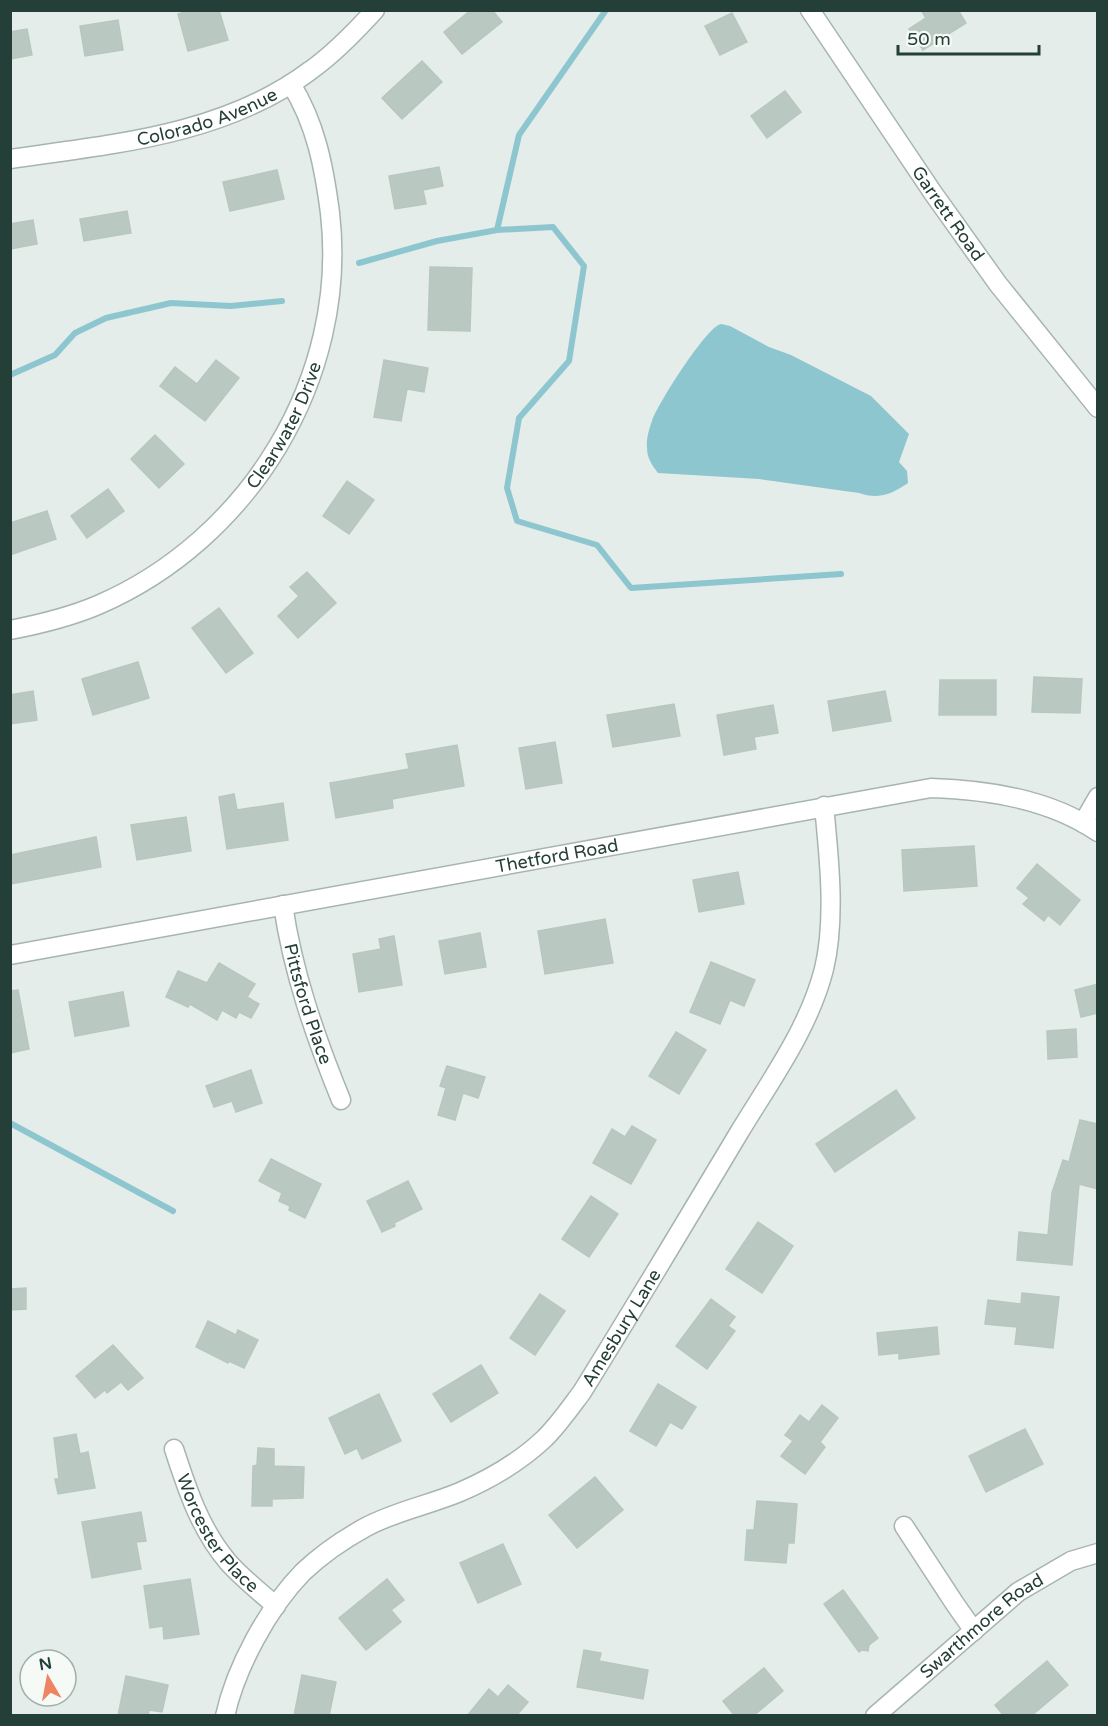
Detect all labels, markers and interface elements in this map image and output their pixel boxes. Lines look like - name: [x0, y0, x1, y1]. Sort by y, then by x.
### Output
- scale bar: [898, 18, 1039, 56]
- text: 50 m: [907, 28, 951, 50]
- street label: Colorado Avenue: [135, 83, 281, 151]
- street label: Garrett Road: [907, 162, 989, 265]
- street label: Clearwater Drive: [241, 359, 326, 493]
- street label: Thetford Road: [494, 834, 620, 878]
- street label: Pittsford Place: [279, 941, 337, 1067]
- street label: Amesbury Lane: [577, 1265, 666, 1391]
- street label: Worcester Place: [172, 1471, 263, 1597]
- street label: Swarthmore Road: [915, 1569, 1047, 1683]
- north arrow: [18, 1648, 78, 1708]
- text: N: [38, 1653, 54, 1675]

